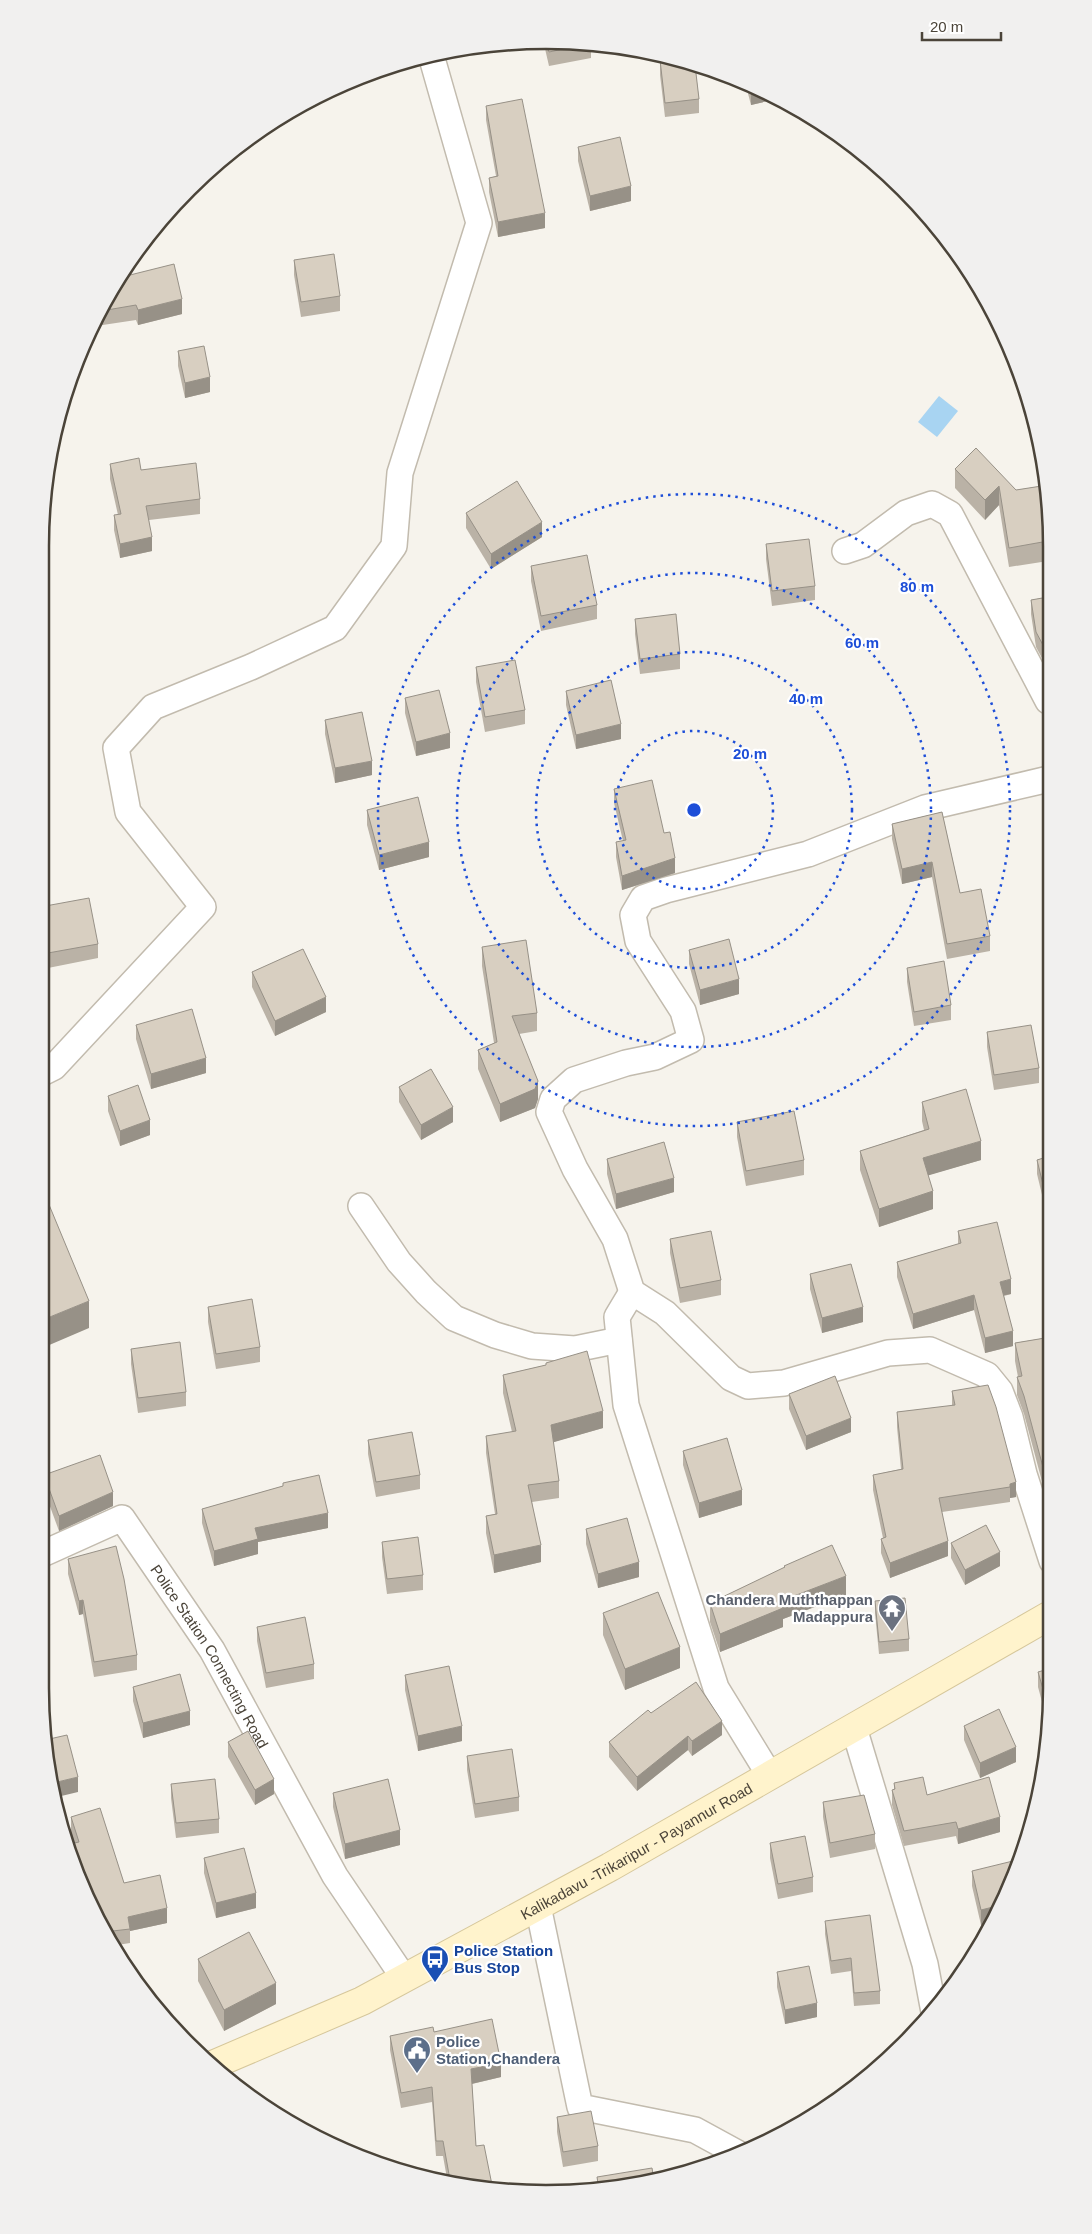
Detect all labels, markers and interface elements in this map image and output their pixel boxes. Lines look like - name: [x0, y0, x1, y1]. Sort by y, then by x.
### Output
- scale bar: [922, 10, 1001, 42]
- text: 20 m: [930, 18, 963, 35]
- text: 80 m: [900, 578, 934, 595]
- text: 60 m: [845, 634, 879, 651]
- text: 40 m: [789, 690, 823, 707]
- text: 20 m: [733, 745, 767, 762]
- centre of rings: [685, 801, 703, 819]
- street label: Police Station Connecting Road: [148, 1561, 272, 1751]
- place label: Chandera Muththappan Madappura: [706, 1591, 874, 1625]
- temple icon: Chandera Muththappan Madappura: [877, 1593, 907, 1632]
- street label: Kalikadavu -Trikaripur - Payannur Road: [517, 1779, 755, 1922]
- place label: Police Station Bus Stop: [454, 1942, 553, 1976]
- bus stop icon: Police Station Bus Stop: [420, 1944, 450, 1983]
- place label: Police Station,Chandera: [436, 2033, 561, 2067]
- public building icon: Police Station,Chandera: [402, 2035, 432, 2074]

